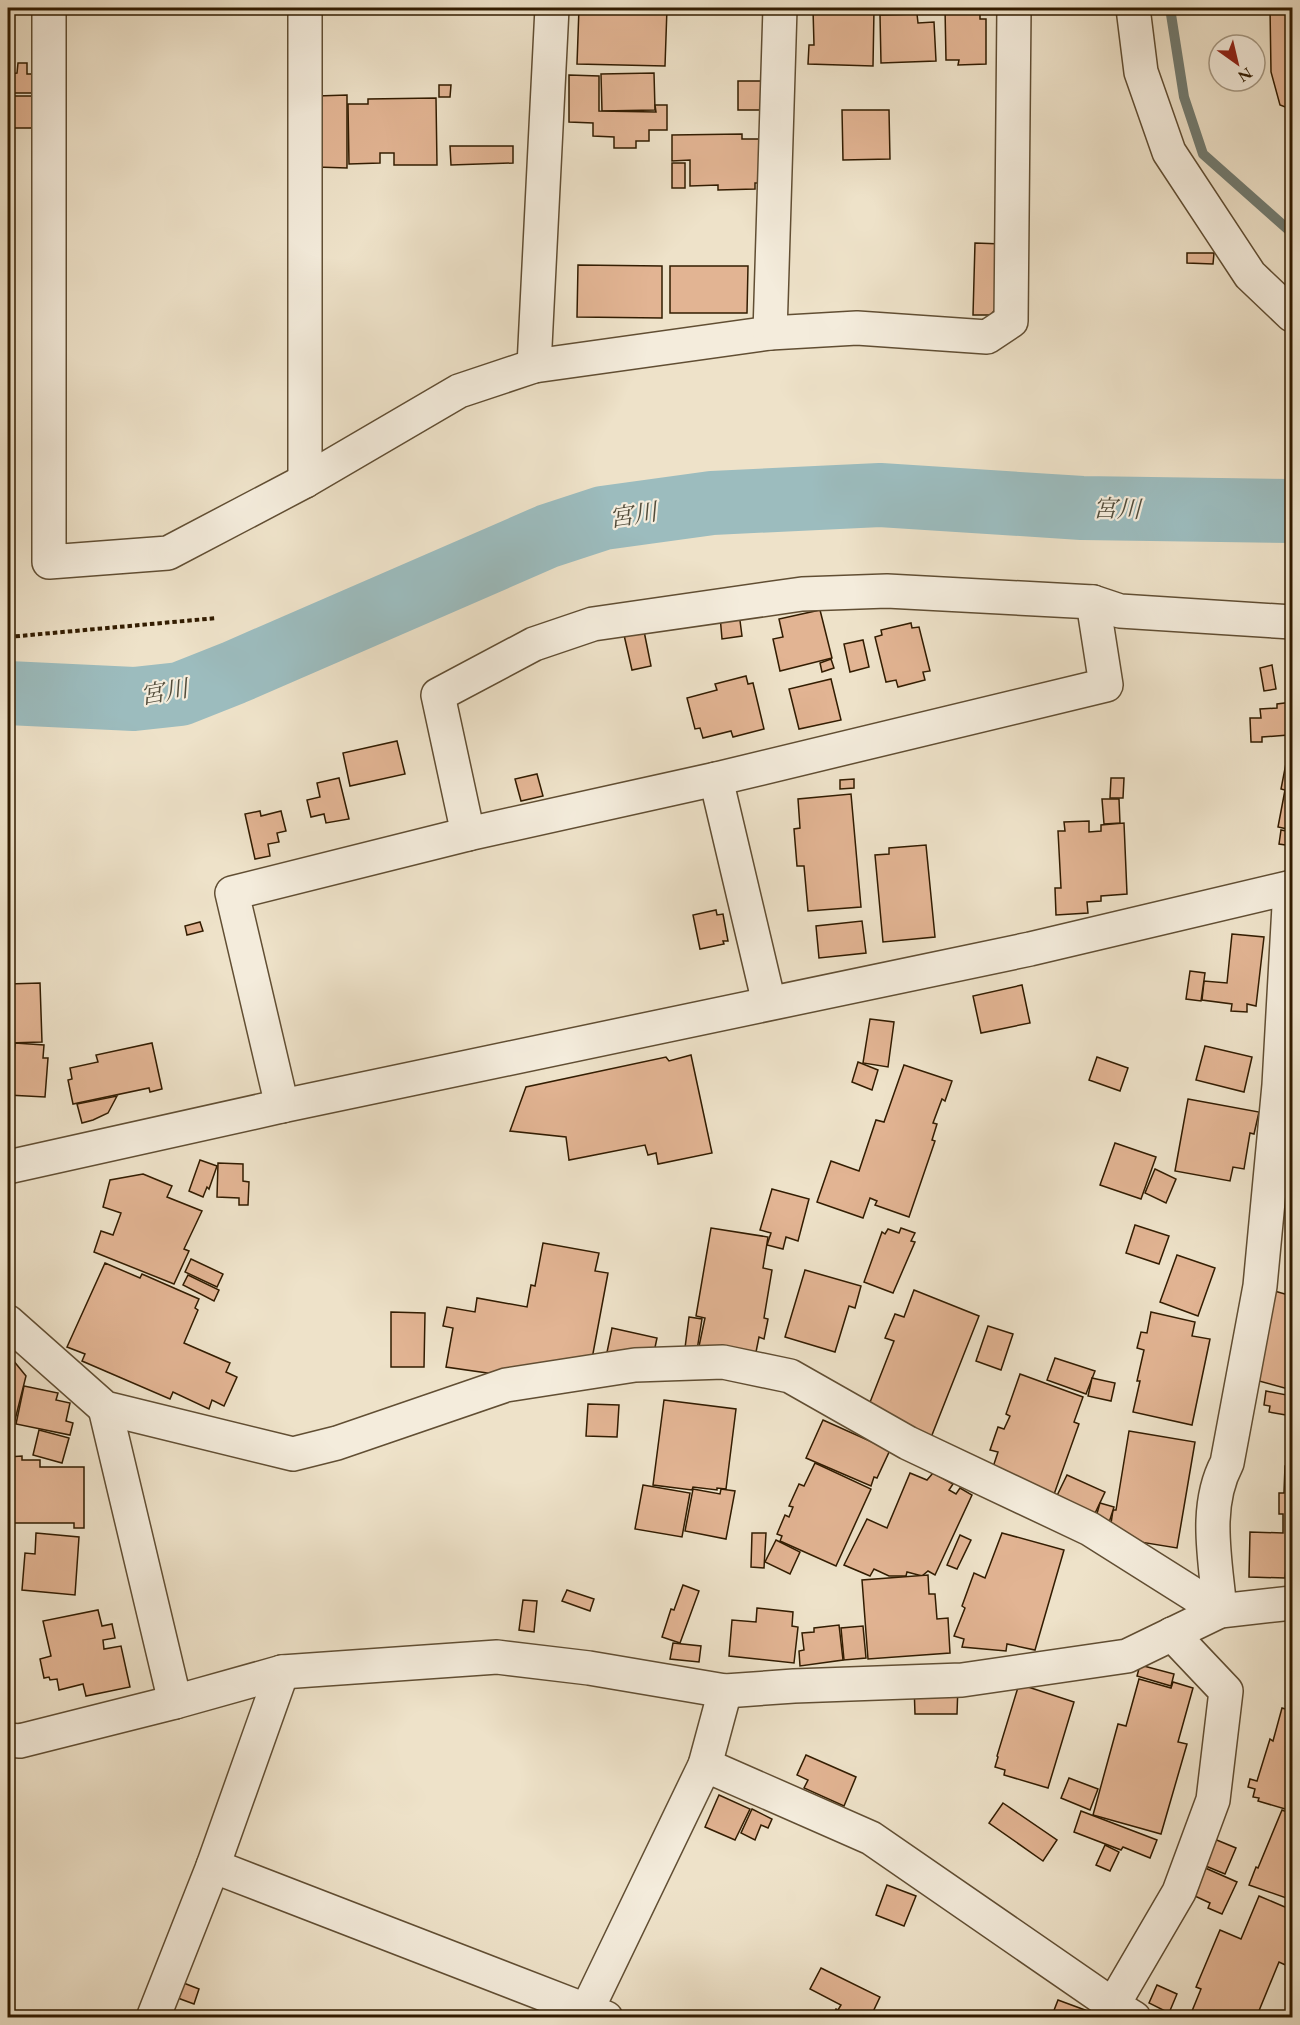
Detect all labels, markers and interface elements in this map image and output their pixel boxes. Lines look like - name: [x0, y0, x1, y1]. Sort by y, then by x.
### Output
- north arrow: [1207, 33, 1267, 93]
- text: N: [1234, 63, 1256, 87]
- water label: 宮川: [1093, 493, 1144, 524]
- water label: 宮川: [607, 495, 662, 534]
- water label: 宮川: [138, 672, 193, 711]

